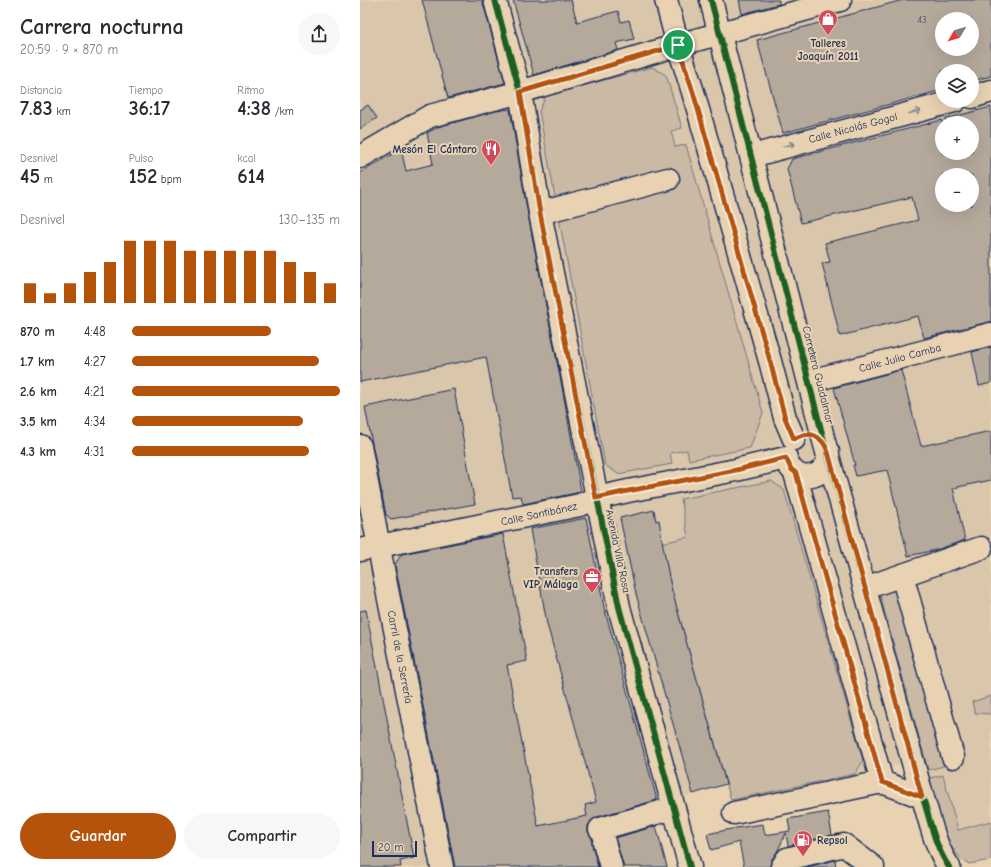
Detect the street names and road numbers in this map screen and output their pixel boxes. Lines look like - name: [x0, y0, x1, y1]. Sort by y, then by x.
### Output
- street label: Calle Nicolás Gogol: [807, 110, 899, 146]
- street label: Carretera Guadalmar: [800, 325, 837, 426]
- street label: Calle Julio Camba: [857, 341, 943, 375]
- street label: Calle Santibánez: [500, 500, 579, 528]
- street label: Avenida Villa Rosa: [603, 508, 633, 594]
- street label: Carril de la Serrería: [385, 609, 415, 705]

